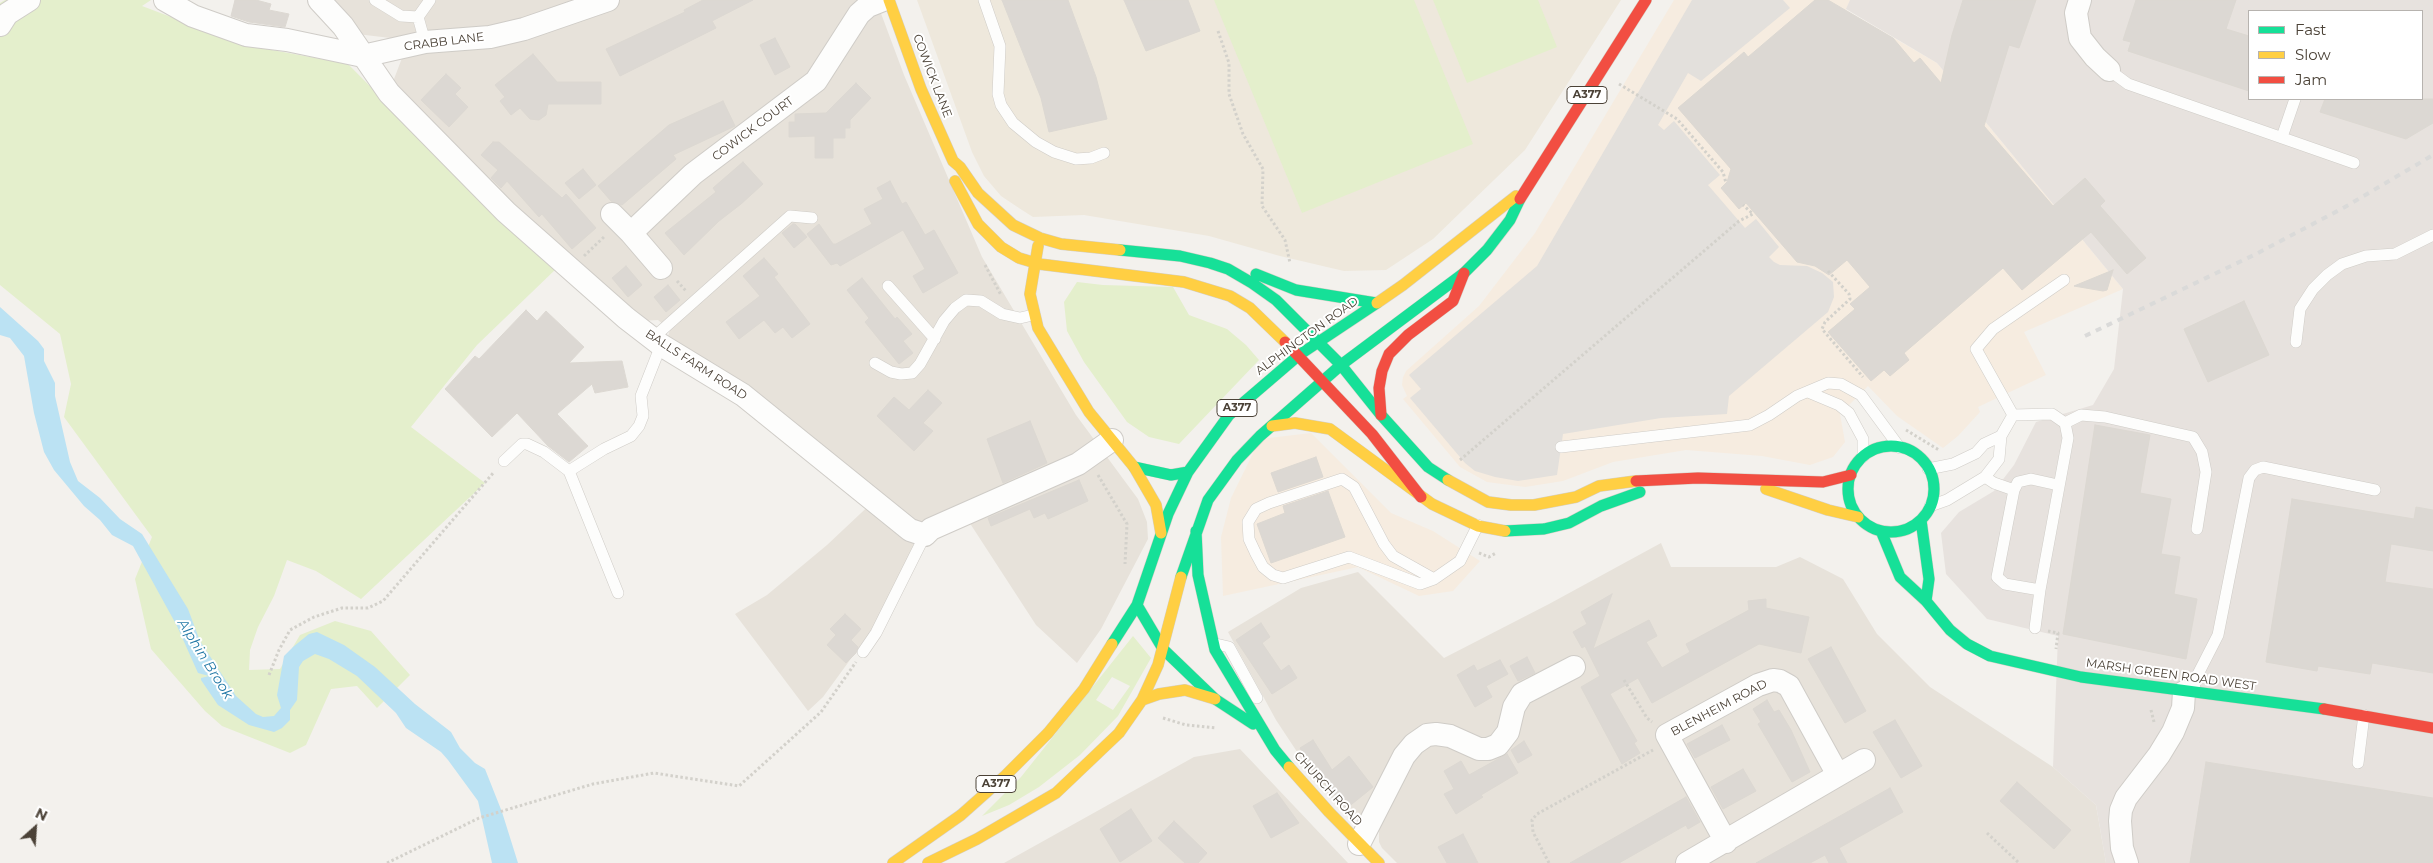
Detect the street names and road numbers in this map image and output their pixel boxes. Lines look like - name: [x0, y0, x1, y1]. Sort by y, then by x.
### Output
- street label: CRABB LANE: [403, 30, 485, 54]
- street label: COWICK LANE: [909, 32, 955, 120]
- road number: A377: [1567, 86, 1607, 104]
- street label: COWICK COURT: [710, 94, 796, 164]
- street label: ALPHINGTON ROAD: [1253, 294, 1361, 378]
- street label: BALLS FARM ROAD: [642, 327, 750, 403]
- road number: A377: [1217, 399, 1257, 416]
- street label: MARSH GREEN ROAD WEST: [2085, 656, 2257, 694]
- street label: BLENHEIM ROAD: [1668, 677, 1770, 739]
- street label: CHURCH ROAD: [1291, 749, 1365, 829]
- road number: A377: [976, 776, 1016, 792]

